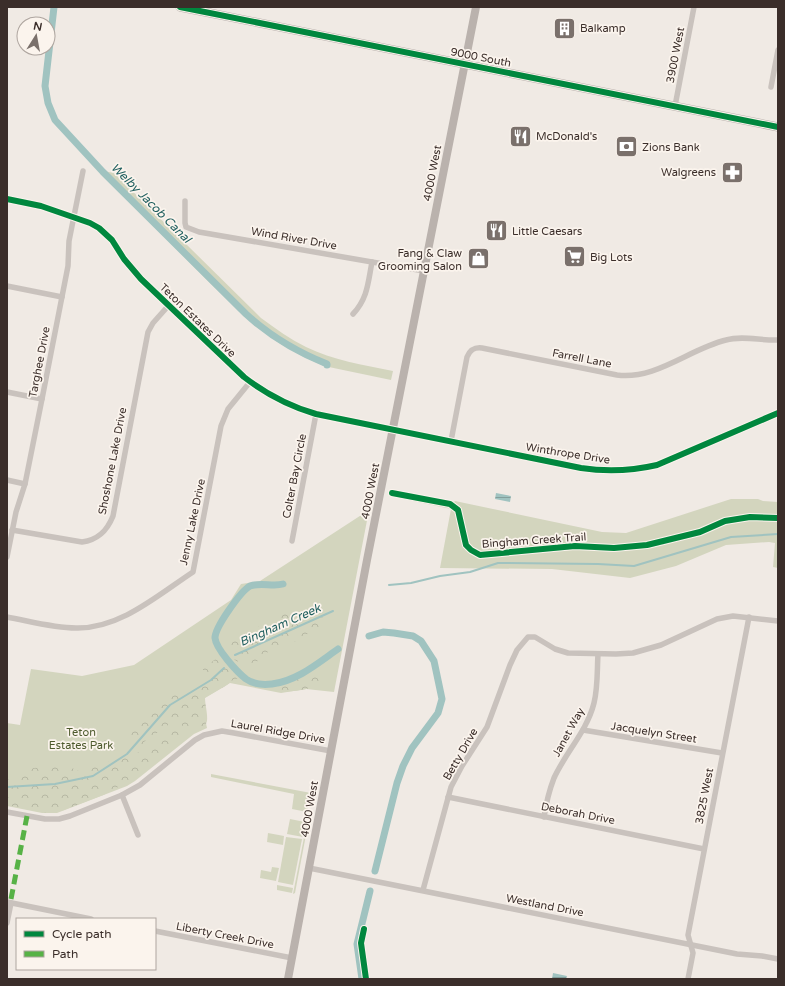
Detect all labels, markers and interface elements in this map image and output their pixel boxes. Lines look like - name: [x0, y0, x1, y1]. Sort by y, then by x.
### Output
- building icon: Balkamp: [552, 15, 578, 41]
- north arrow: [16, 16, 56, 56]
- text: N: [32, 19, 43, 34]
- place label: Balkamp: [580, 22, 626, 35]
- street label: 3900 West: [664, 26, 687, 84]
- street label: 9000 South: [449, 45, 512, 70]
- restaurant icon: McDonald's: [508, 123, 534, 149]
- place label: McDonald's: [536, 130, 597, 143]
- bank icon: Zions Bank: [614, 134, 640, 160]
- place label: Zions Bank: [642, 141, 700, 154]
- street label: 4000 West: [421, 144, 444, 202]
- pharmacy icon: Walgreens: [719, 159, 745, 185]
- water label: Welby Jacob Canal: [108, 160, 195, 247]
- place label: Walgreens: [661, 166, 716, 179]
- restaurant icon: Little Caesars: [483, 218, 509, 244]
- street label: Wind River Drive: [250, 225, 338, 252]
- place label: Little Caesars: [512, 225, 582, 238]
- supermarket icon: Big Lots: [562, 244, 588, 270]
- shop icon: Fang & Claw Grooming Salon: [465, 246, 491, 272]
- place label: Fang & Claw Grooming Salon: [378, 247, 462, 273]
- place label: Big Lots: [590, 251, 633, 264]
- street label: Teton Estates Drive: [157, 281, 238, 360]
- street label: Targhee Drive: [26, 325, 53, 399]
- street label: Farrell Lane: [551, 346, 613, 371]
- street label: Shoshone Lake Drive: [96, 406, 129, 516]
- street label: Colter Bay Circle: [280, 433, 309, 520]
- street label: Winthrope Drive: [525, 440, 611, 467]
- street label: 4000 West: [359, 462, 382, 520]
- street label: Jenny Lake Drive: [177, 478, 208, 567]
- street label: Bingham Creek Trail: [481, 530, 587, 551]
- water label: Bingham Creek: [237, 600, 324, 649]
- street label: Janet Way: [550, 705, 587, 759]
- street label: Laurel Ridge Drive: [230, 717, 326, 746]
- street label: Jacquelyn Street: [610, 719, 698, 746]
- park label: Teton Estates Park: [49, 726, 113, 752]
- street label: Betty Drive: [440, 726, 481, 783]
- street label: 3825 West: [693, 767, 716, 825]
- street label: 4000 West: [298, 780, 321, 838]
- street label: Deborah Drive: [540, 800, 616, 827]
- street label: Westland Drive: [505, 892, 585, 919]
- legend: [16, 918, 156, 970]
- street label: Liberty Creek Drive: [175, 920, 275, 951]
- text: Cycle path: [52, 927, 111, 941]
- text: Path: [52, 947, 78, 961]

